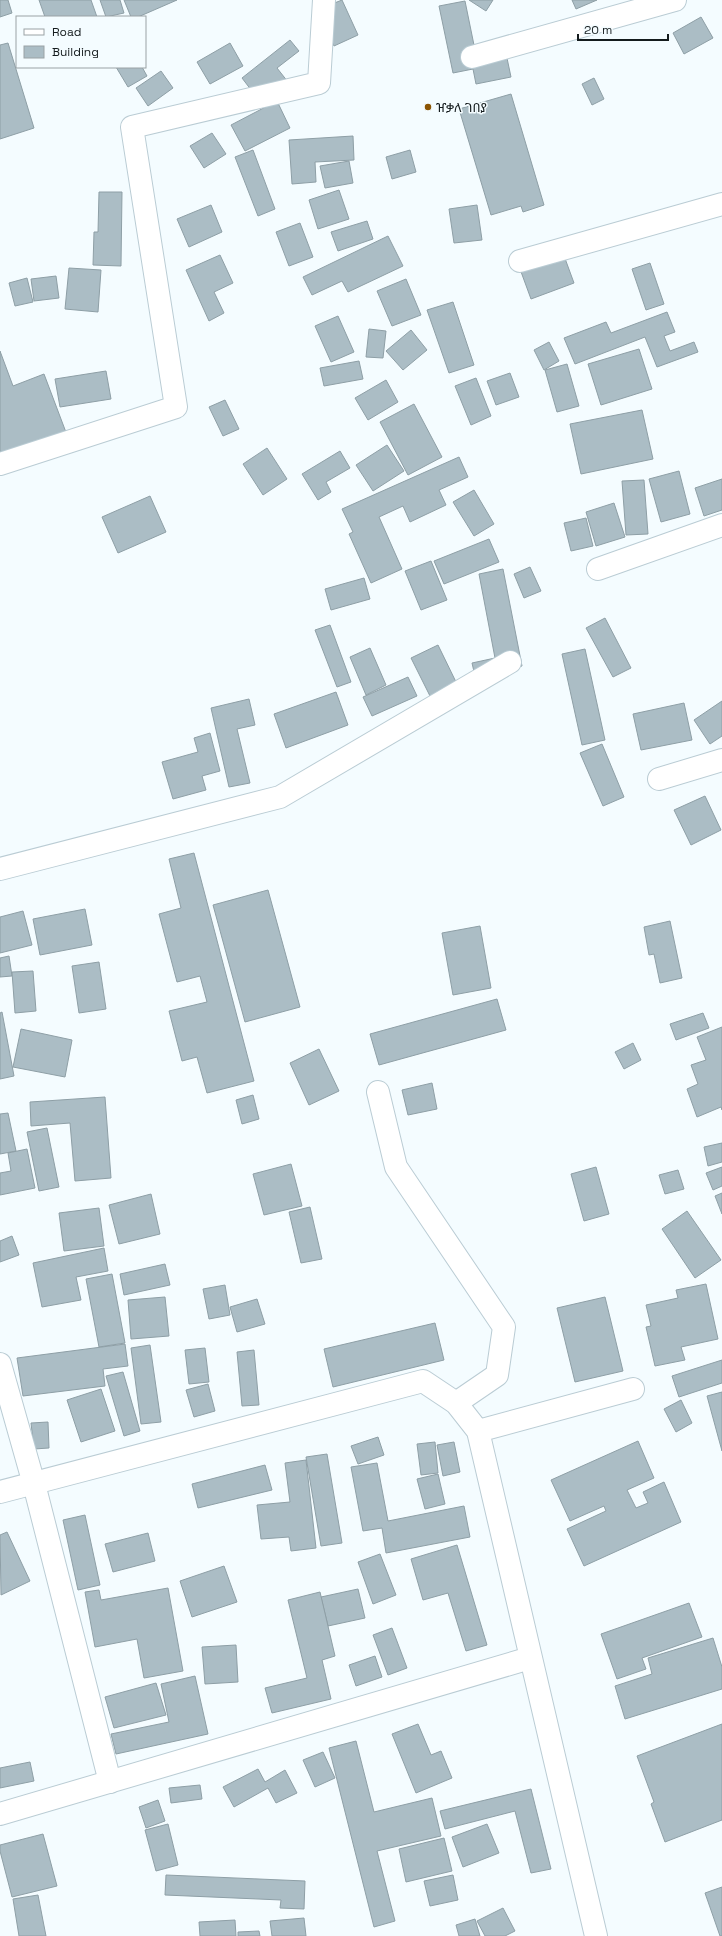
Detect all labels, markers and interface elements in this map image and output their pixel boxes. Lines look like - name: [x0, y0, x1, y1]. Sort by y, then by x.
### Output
- legend: [16, 16, 146, 68]
- scale bar: [578, 16, 668, 42]
- text: 20 m: [584, 22, 612, 38]
- text: Road: [52, 24, 81, 40]
- text: Building: [52, 44, 99, 60]
- place label: ዠቃለ ገበያ: [436, 99, 487, 116]
- marker: ዠቃለ ገበያ: [423, 102, 433, 112]

